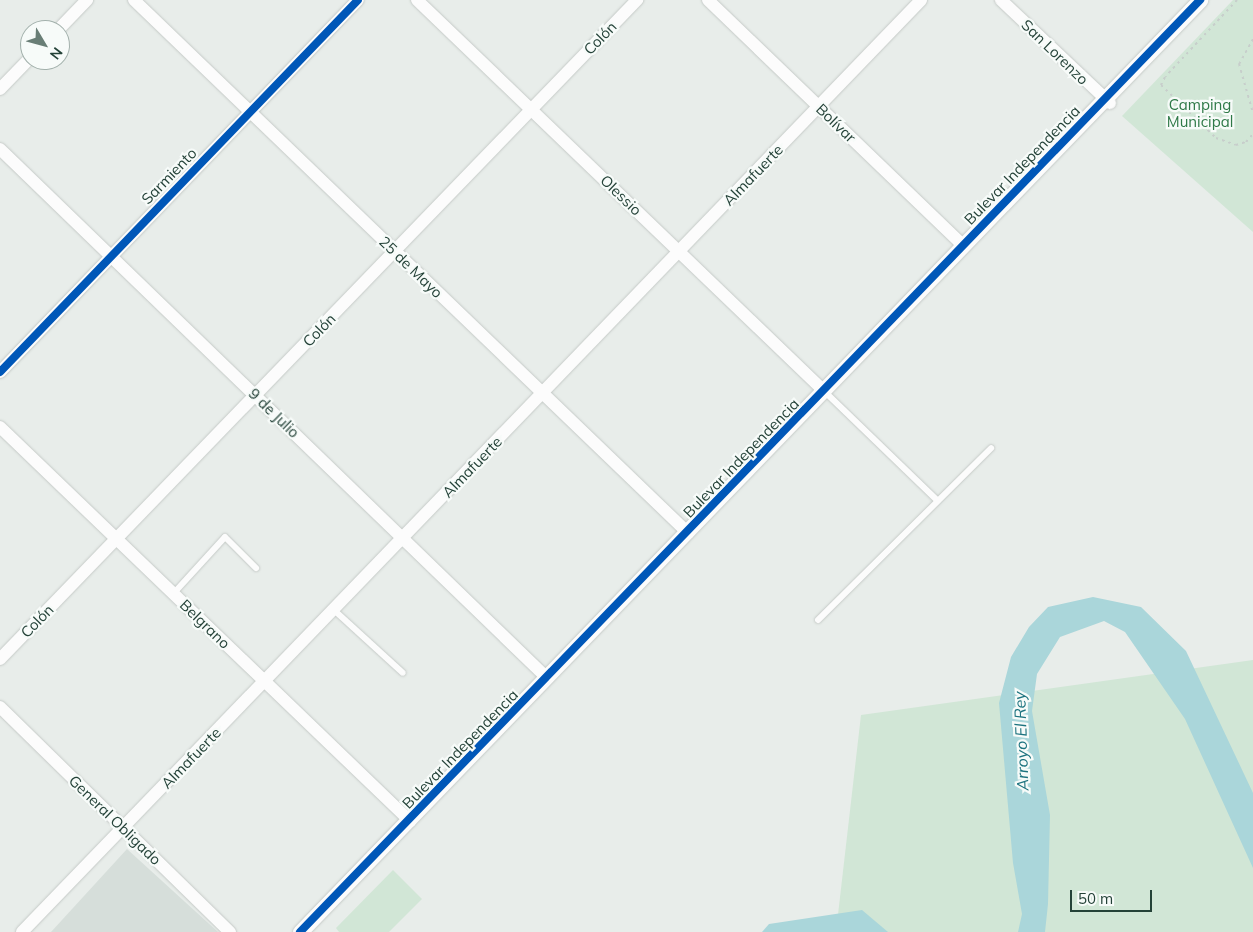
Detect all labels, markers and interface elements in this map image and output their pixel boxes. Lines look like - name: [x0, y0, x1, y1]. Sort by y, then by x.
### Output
- street label: San Lorenzo: [1018, 16, 1092, 88]
- street label: Colón: [580, 18, 620, 58]
- north arrow: [20, 20, 70, 70]
- text: N: [46, 44, 67, 63]
- park label: Camping Municipal: [1167, 95, 1233, 130]
- street label: Bolívar: [812, 100, 860, 146]
- street label: Bulevar Independencia: [961, 102, 1083, 228]
- street label: Almafuerte: [719, 141, 787, 209]
- street label: Sarmiento: [138, 144, 200, 208]
- street label: Olessio: [597, 171, 645, 219]
- street label: 25 de Mayo: [376, 232, 446, 302]
- street label: Colón: [299, 310, 339, 350]
- street label: 9 de Julio: [245, 385, 303, 441]
- street label: Bulevar Independencia: [680, 395, 802, 521]
- street label: Almafuerte: [438, 433, 506, 501]
- street label: Belgrano: [176, 596, 234, 652]
- street label: Colón: [17, 601, 57, 641]
- street label: Bulevar Independencia: [399, 686, 521, 812]
- water label: Arroyo El Rey: [1010, 691, 1032, 791]
- street label: Almafuerte: [157, 724, 225, 792]
- street label: General Obligado: [65, 771, 165, 869]
- scale bar: [1073, 880, 1156, 912]
- text: 50 m: [1078, 889, 1113, 908]

